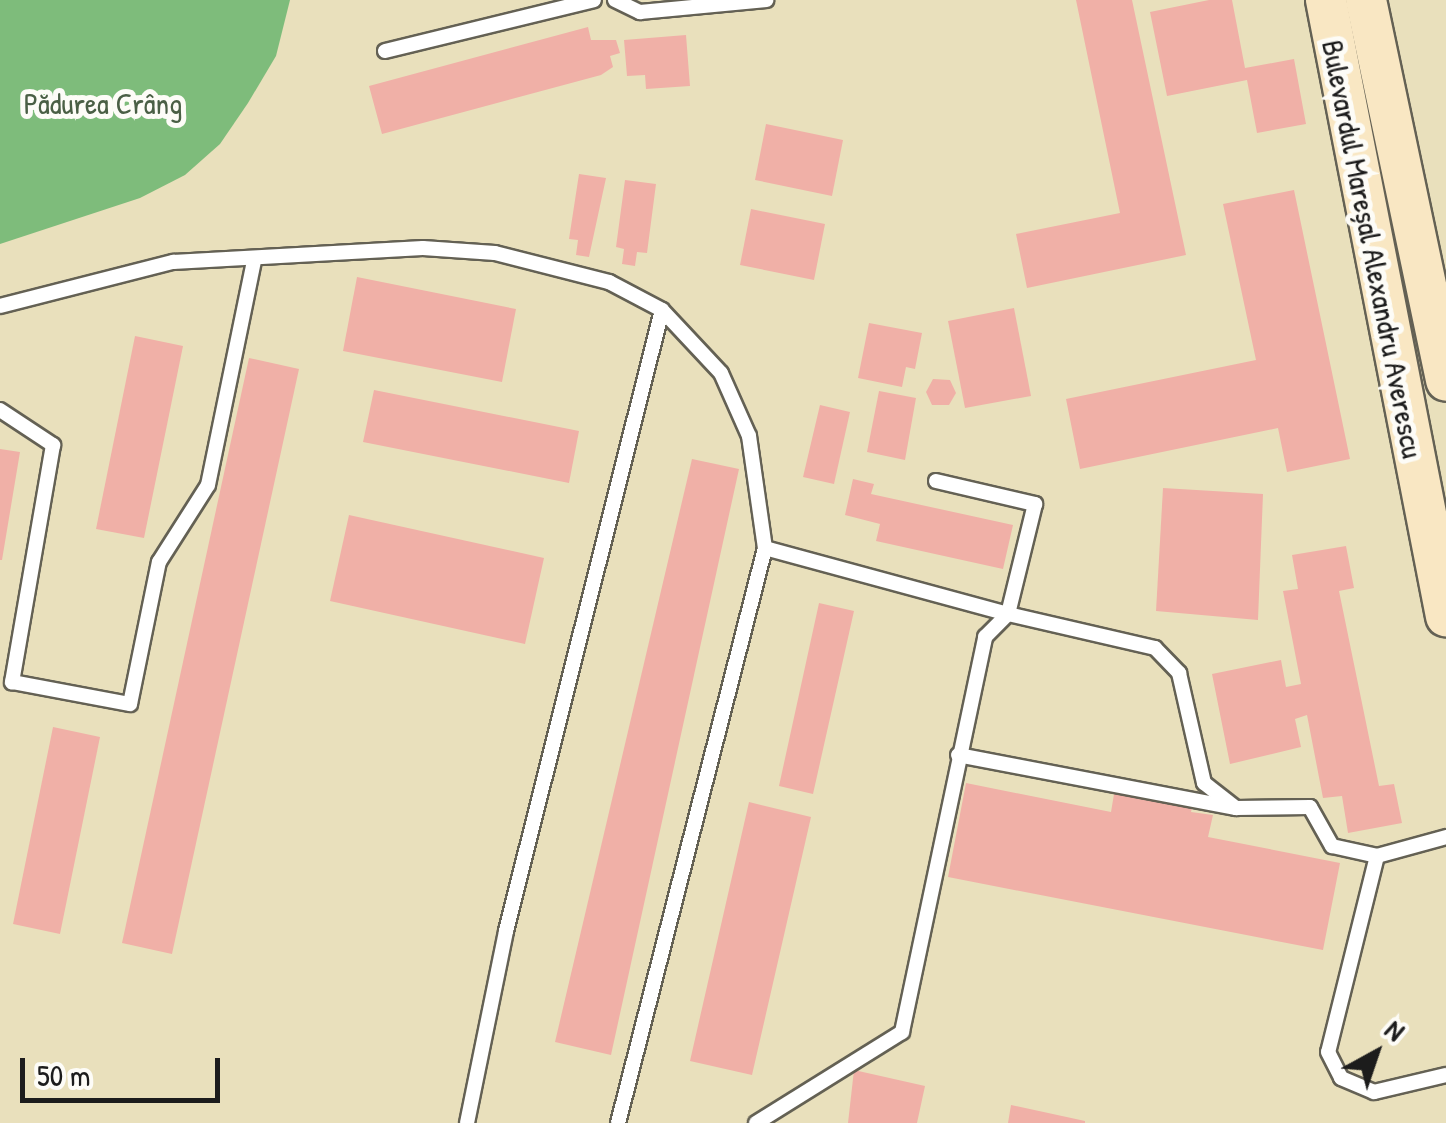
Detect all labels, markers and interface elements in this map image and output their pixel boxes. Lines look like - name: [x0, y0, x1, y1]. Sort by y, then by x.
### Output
- street label: Bulevardul Mareșal Alexandru Averescu: [1315, 37, 1431, 461]
- park label: Pădurea Crâng: [24, 85, 182, 121]
- north arrow: [1326, 1003, 1426, 1103]
- text: N: [1377, 1011, 1413, 1049]
- scale bar: [25, 1038, 225, 1100]
- text: 50 m: [37, 1055, 90, 1095]

